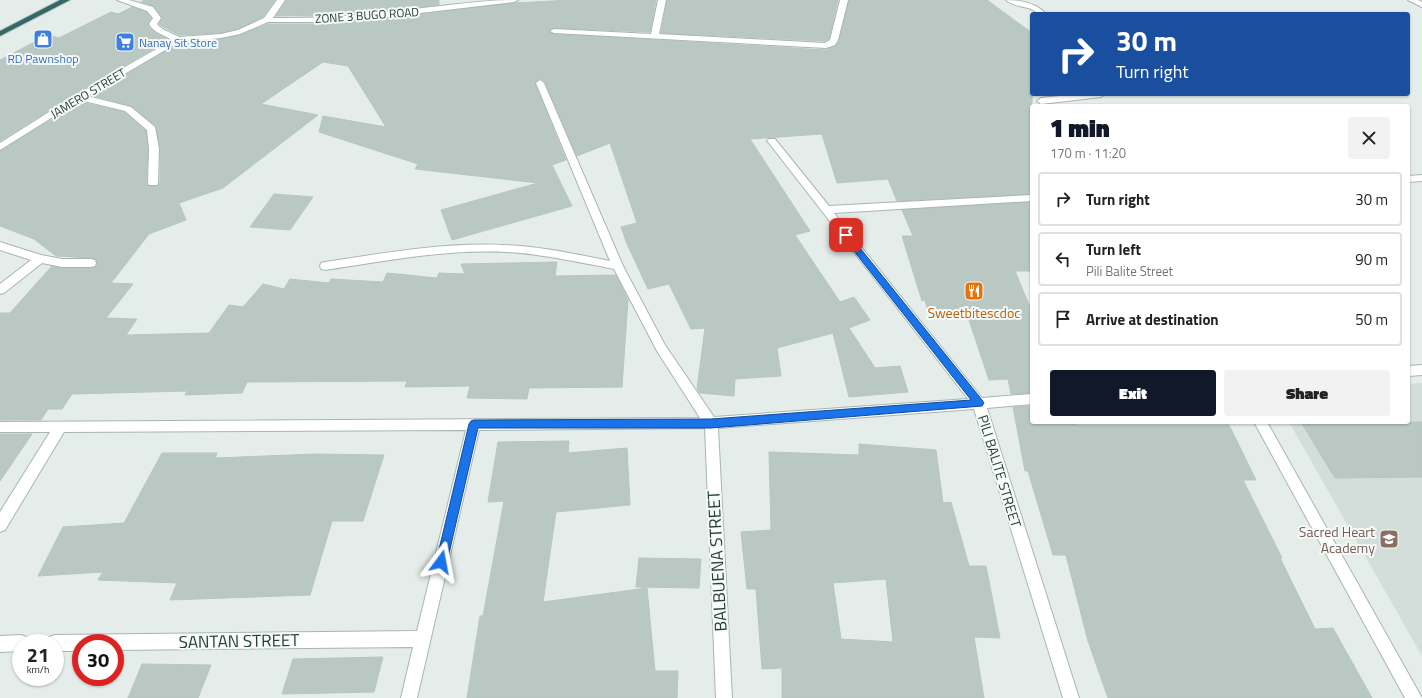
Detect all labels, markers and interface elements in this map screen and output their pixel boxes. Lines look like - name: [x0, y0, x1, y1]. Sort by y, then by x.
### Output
- street label: ZONE 3 BUGO ROAD: [314, 2, 420, 28]
- text: 30 m: [1116, 19, 1177, 62]
- shop icon: RD Pawnshop: [32, 28, 54, 50]
- icon: right: [1050, 28, 1102, 80]
- supermarket icon: Nanay Sit Store: [114, 31, 136, 53]
- place label: Nanay Sit Store: [139, 33, 217, 52]
- place label: RD Pawnshop: [7, 49, 79, 68]
- text: Turn right: [1116, 58, 1189, 85]
- street label: JAMERO STREET: [47, 63, 130, 123]
- text: 1 min: [1050, 110, 1110, 146]
- button: close: [1348, 117, 1390, 159]
- text: 170 m · 11:20: [1050, 143, 1126, 163]
- icon: right: [1052, 188, 1074, 210]
- text: Turn right: [1086, 188, 1150, 211]
- text: 30 m: [1355, 188, 1388, 211]
- pin: [829, 218, 863, 252]
- icon: arrive: [835, 224, 857, 246]
- text: Turn left: [1086, 238, 1141, 261]
- icon: left: [1052, 248, 1074, 270]
- text: 90 m: [1355, 248, 1388, 271]
- text: Pili Balite Street: [1086, 261, 1173, 281]
- restaurant icon: Sweetbitescdoc: [963, 280, 985, 302]
- place label: Sweetbitescdoc: [928, 302, 1020, 323]
- icon: arrive: [1052, 308, 1074, 330]
- text: Arrive at destination: [1086, 308, 1219, 331]
- text: 50 m: [1355, 308, 1388, 331]
- button: Exit: [1050, 370, 1216, 416]
- button: Share: [1224, 370, 1390, 416]
- street label: PILI BALITE STREET: [973, 412, 1027, 530]
- street label: BALBUENA STREET: [700, 490, 734, 632]
- place label: Sacred Heart Academy: [1299, 521, 1375, 558]
- school or university icon: Sacred Heart Academy: [1378, 528, 1400, 550]
- position arrow: [420, 541, 462, 583]
- street label: SANTAN STREET: [179, 627, 300, 655]
- speed limit sign: 30: [72, 634, 124, 686]
- text: 21: [27, 639, 49, 670]
- text: km/h: [27, 662, 49, 677]

